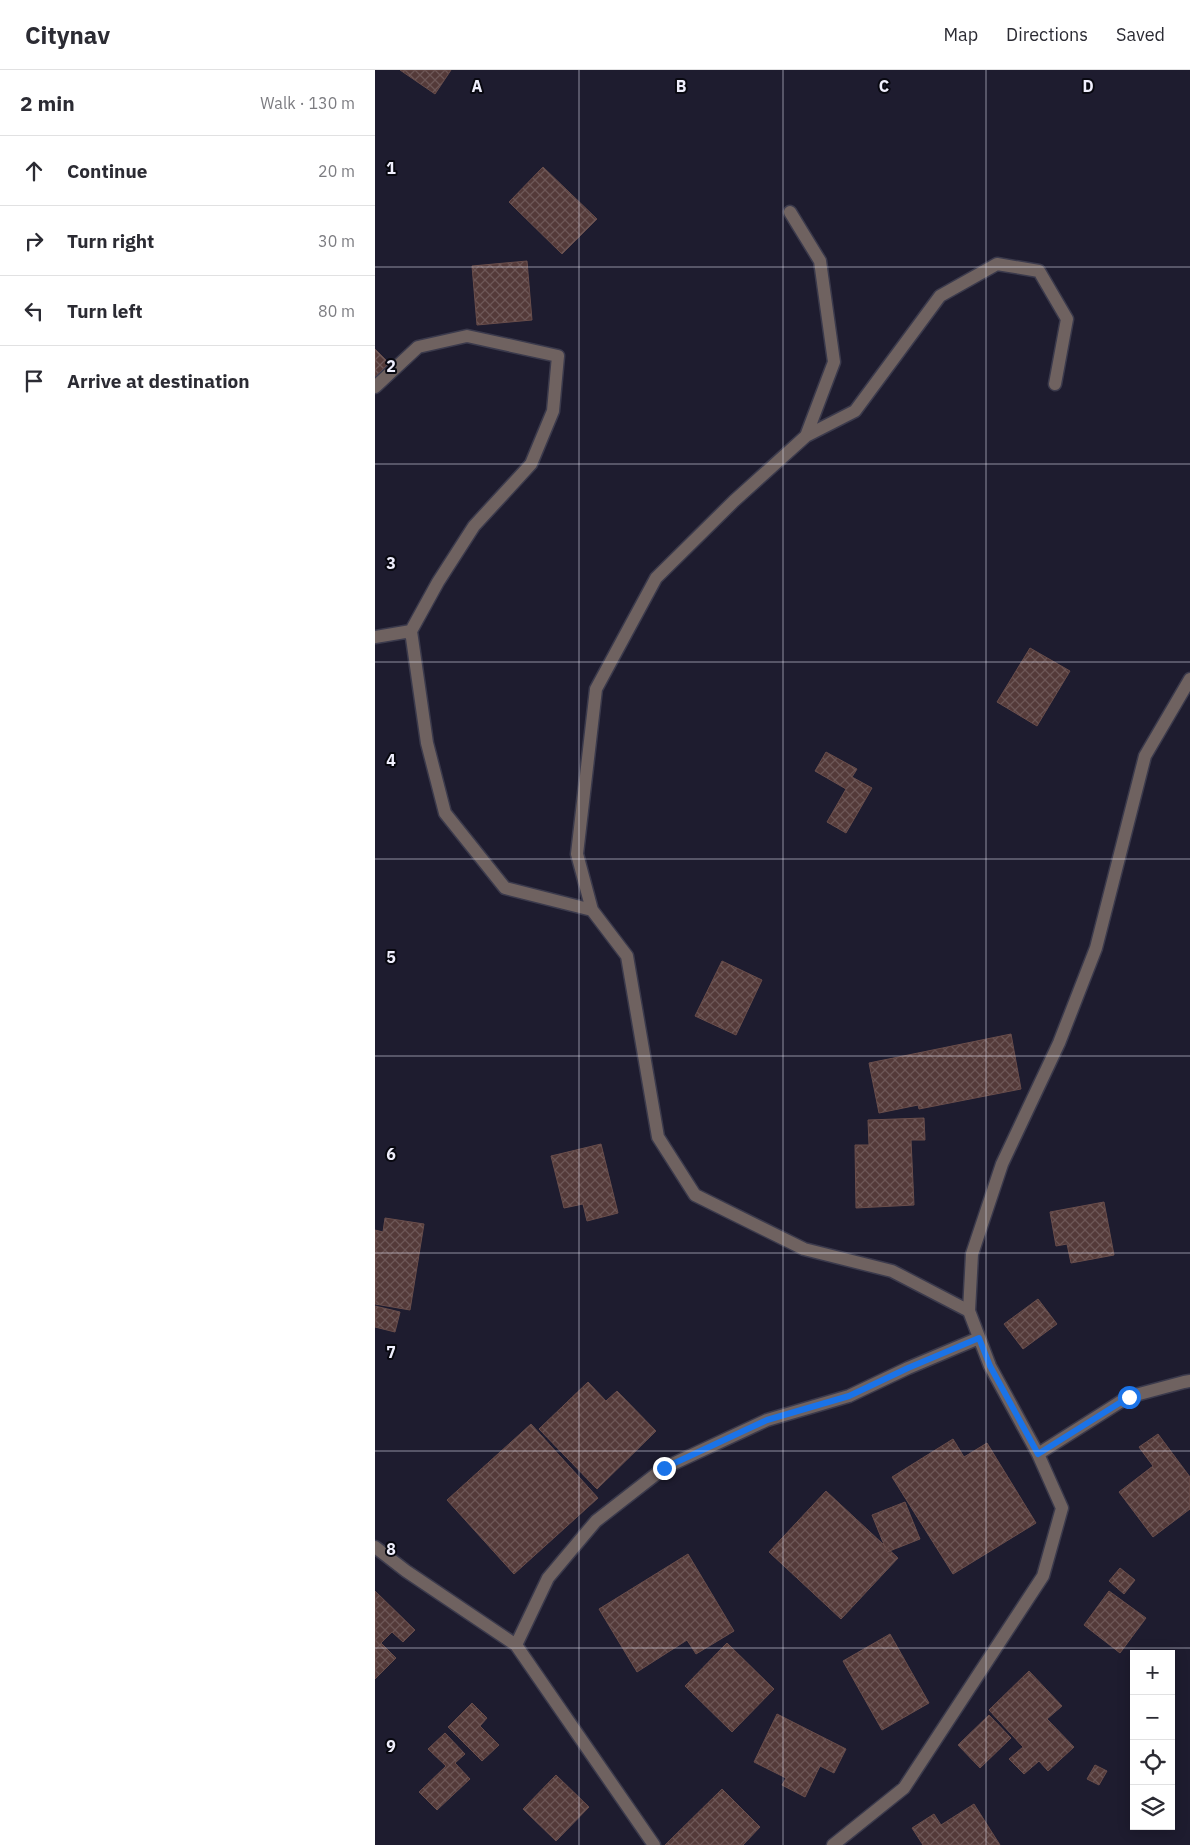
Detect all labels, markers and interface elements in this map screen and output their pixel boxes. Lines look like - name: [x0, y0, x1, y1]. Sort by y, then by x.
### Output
- text: Citynav: [25, 19, 110, 51]
- text: Map: [943, 23, 978, 46]
- text: Directions: [1006, 23, 1088, 46]
- text: Saved: [1116, 23, 1165, 46]
- text: A: [472, 76, 483, 96]
- text: B: [676, 76, 687, 96]
- text: C: [879, 76, 889, 96]
- text: D: [1082, 76, 1094, 96]
- text: 2 min: [20, 89, 75, 117]
- text: Walk · 130 m: [260, 93, 355, 113]
- icon: ahead: [20, 157, 48, 185]
- text: 1: [386, 158, 396, 178]
- text: Continue: [67, 159, 147, 183]
- text: 20 m: [318, 161, 355, 181]
- icon: right: [20, 227, 48, 255]
- text: Turn right: [67, 229, 154, 253]
- text: 30 m: [318, 231, 355, 251]
- icon: left: [20, 297, 48, 325]
- text: Turn left: [67, 299, 143, 323]
- text: 80 m: [318, 301, 355, 321]
- text: 2: [386, 356, 396, 376]
- icon: arrive: [20, 367, 48, 395]
- text: Arrive at destination: [67, 369, 250, 393]
- text: 3: [386, 553, 396, 573]
- text: 4: [386, 750, 396, 770]
- text: 5: [386, 947, 396, 967]
- text: 6: [386, 1144, 396, 1164]
- text: 7: [386, 1342, 396, 1362]
- route start: [1118, 1386, 1141, 1409]
- route end: [653, 1457, 676, 1480]
- text: 8: [386, 1539, 396, 1559]
- map controls: [1130, 1650, 1175, 1830]
- button: +: [1130, 1650, 1175, 1695]
- button: −: [1130, 1695, 1175, 1740]
- text: 9: [386, 1736, 396, 1756]
- button: locate: [1130, 1740, 1175, 1785]
- button: layers: [1130, 1785, 1175, 1830]

